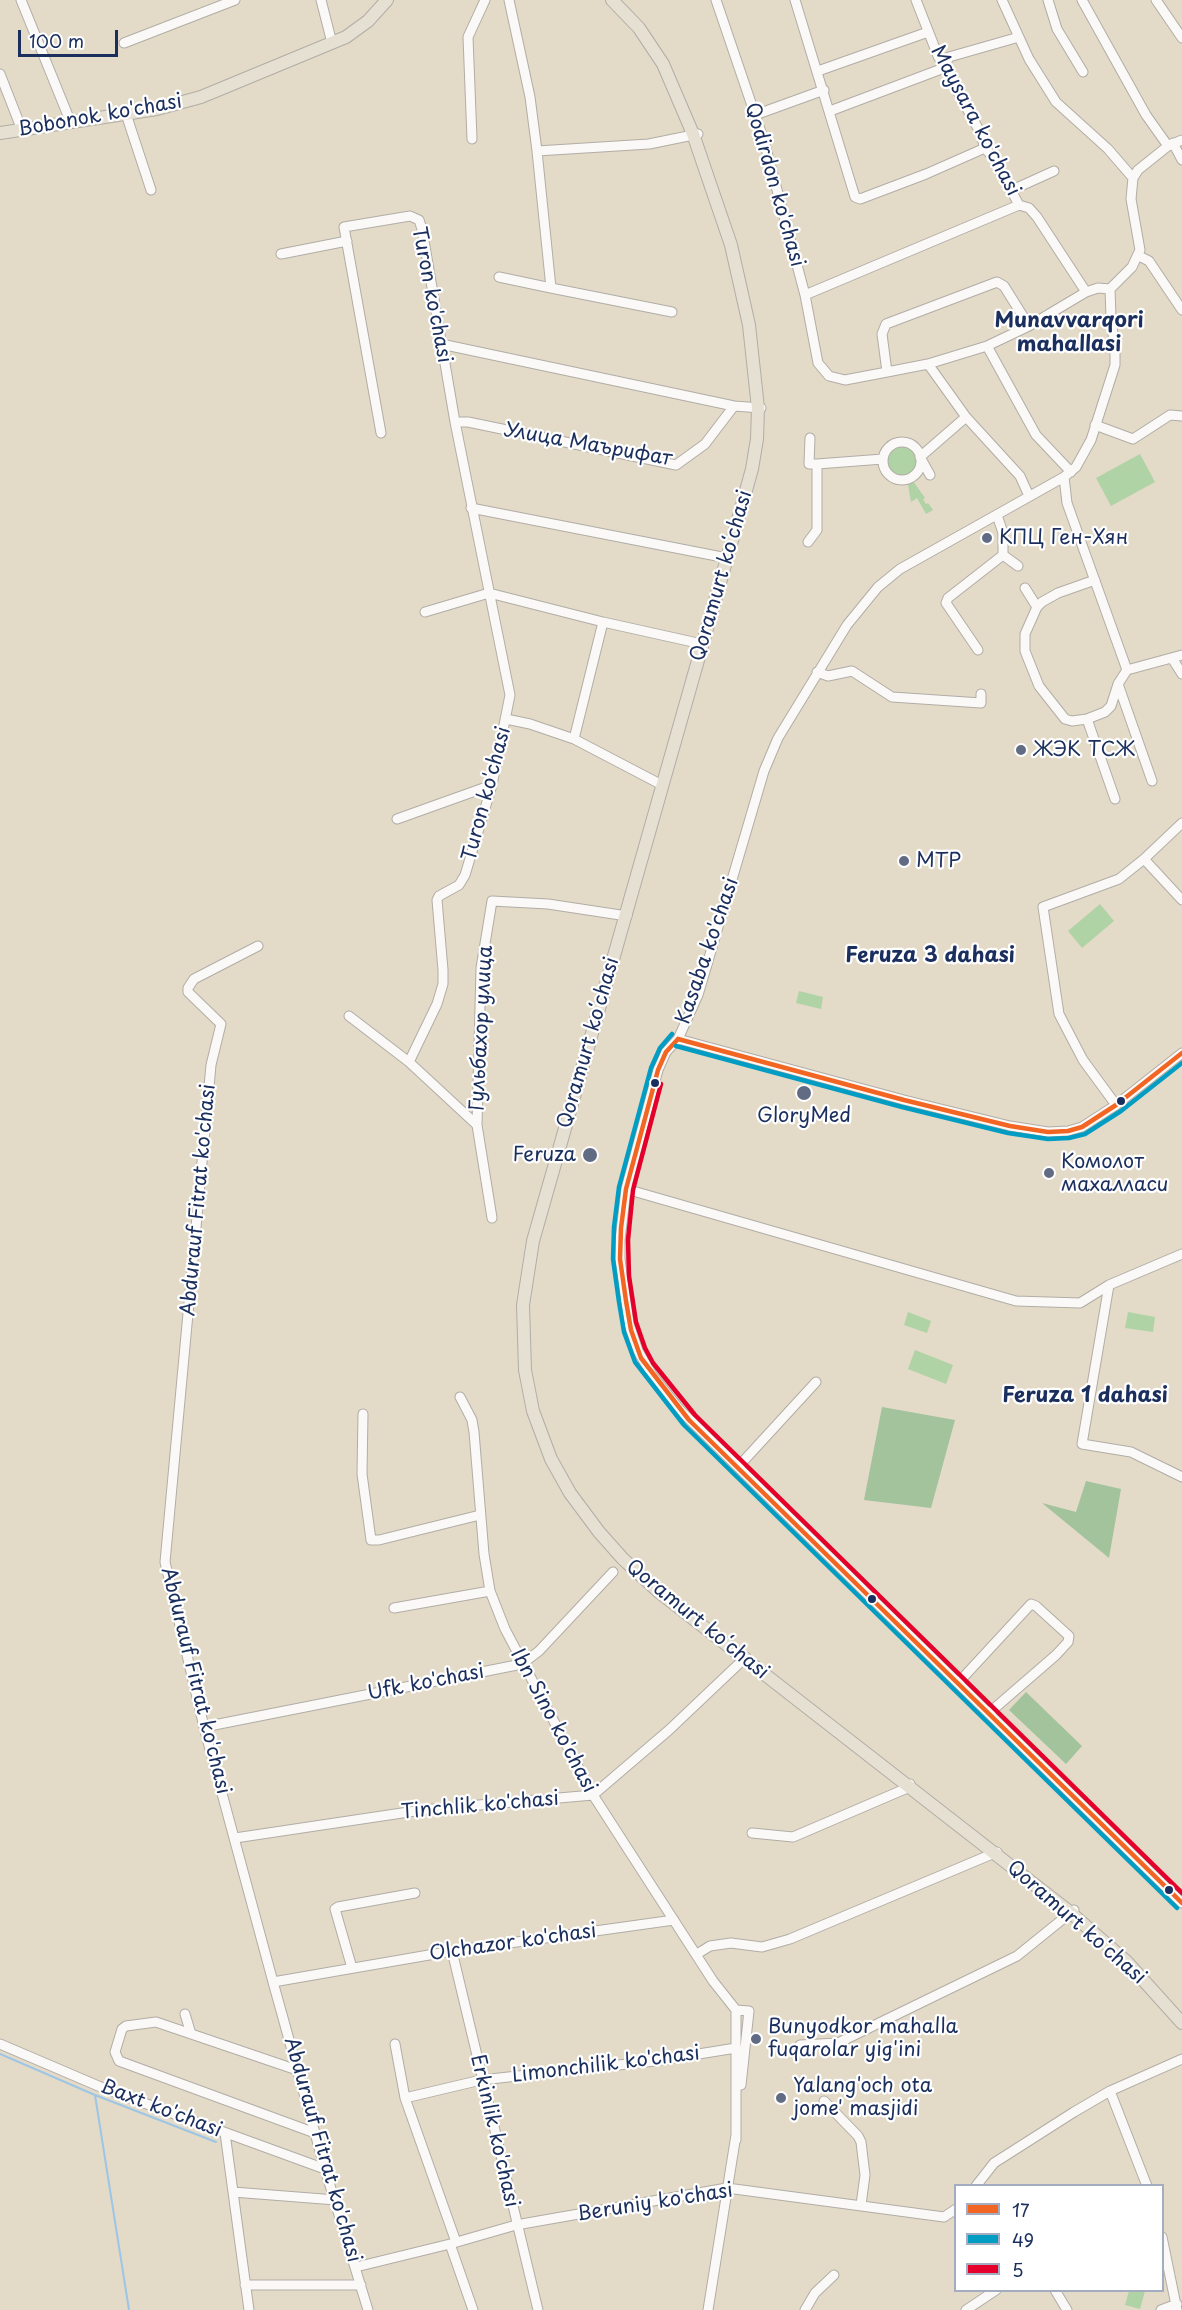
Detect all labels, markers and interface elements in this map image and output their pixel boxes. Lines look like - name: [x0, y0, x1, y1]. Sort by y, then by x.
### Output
- scale bar: [21, 18, 122, 56]
- text: 100 m: [29, 27, 84, 54]
- street label: Maysara ko'chasi: [925, 42, 1025, 200]
- street label: Bobonok ko'chasi: [16, 90, 184, 142]
- street label: Qodirdon ko'chasi: [739, 100, 809, 270]
- street label: Turon ko'chasi: [406, 225, 456, 365]
- district label: Munavvarqori mahallasi: [994, 308, 1144, 358]
- street label: Улица Маърифат: [502, 418, 674, 472]
- street label: Qoramurt koʻchasi: [686, 488, 758, 664]
- place label: КПЦ Ген-Хян: [999, 526, 1128, 550]
- marker: КПЦ Ген-Хян: [980, 531, 994, 545]
- street label: Turon ko'chasi: [458, 724, 516, 864]
- place label: ЖЭК ТСЖ: [1033, 738, 1135, 762]
- marker: ЖЭК ТСЖ: [1014, 743, 1028, 757]
- place label: MTP: [916, 849, 961, 873]
- marker: MTP: [897, 854, 911, 868]
- street label: Kasaba ko'chasi: [672, 875, 744, 1027]
- district label: Feruza 3 dahasi: [845, 943, 1015, 969]
- street label: Гульбахор улица: [466, 945, 498, 1111]
- street label: Qoramurt koʻchasi: [553, 955, 625, 1131]
- unlabelled marker: [649, 1077, 661, 1089]
- street label: Abdurauf Fitrat ko'chasi: [177, 1083, 221, 1317]
- marker: GloryMed: [795, 1084, 813, 1102]
- unlabelled marker: [1115, 1095, 1127, 1107]
- place label: GloryMed: [757, 1104, 851, 1128]
- place label: Feruza: [512, 1143, 576, 1167]
- marker: Feruza: [581, 1146, 599, 1164]
- place label: Комолот махалласи: [1061, 1150, 1168, 1197]
- marker: Комолот махалласи: [1042, 1166, 1056, 1180]
- district label: Feruza 1 dahasi: [1002, 1383, 1168, 1409]
- street label: Qoramurt koʻchasi: [621, 1555, 773, 1685]
- street label: Abdurauf Fitrat ko'chasi: [155, 1565, 235, 1797]
- unlabelled marker: [866, 1593, 878, 1605]
- street label: Ibn Sino ko'chasi: [505, 1645, 601, 1797]
- street label: Ufk ko'chasi: [366, 1660, 486, 1706]
- street label: Tinchlik ko'chasi: [400, 1787, 560, 1825]
- street label: Qoramurt koʻchasi: [1001, 1856, 1151, 1990]
- unlabelled marker: [1163, 1884, 1175, 1896]
- street label: Olchazor ko'chasi: [428, 1919, 598, 1967]
- place label: Bunyodkor mahalla fuqarolar yig'ini: [768, 2015, 958, 2062]
- marker: Bunyodkor mahalla fuqarolar yig'ini: [749, 2032, 763, 2046]
- street label: Abdurauf Fitrat ko'chasi: [278, 2035, 366, 2265]
- street label: Limonchilik ko'chasi: [511, 2042, 701, 2088]
- street label: Erkinlik ko'chasi: [465, 2052, 523, 2210]
- place label: Yalang'och ota jome' masjidi: [793, 2074, 932, 2121]
- street label: Baxt ko'chasi: [97, 2075, 225, 2143]
- marker: Yalang'och ota jome' masjidi: [774, 2091, 788, 2105]
- street label: Beruniy ko'chasi: [575, 2179, 735, 2227]
- legend: [954, 2184, 1164, 2292]
- text: 17: [1012, 2196, 1030, 2223]
- text: 49: [1012, 2226, 1034, 2253]
- text: 5: [1012, 2256, 1024, 2283]

